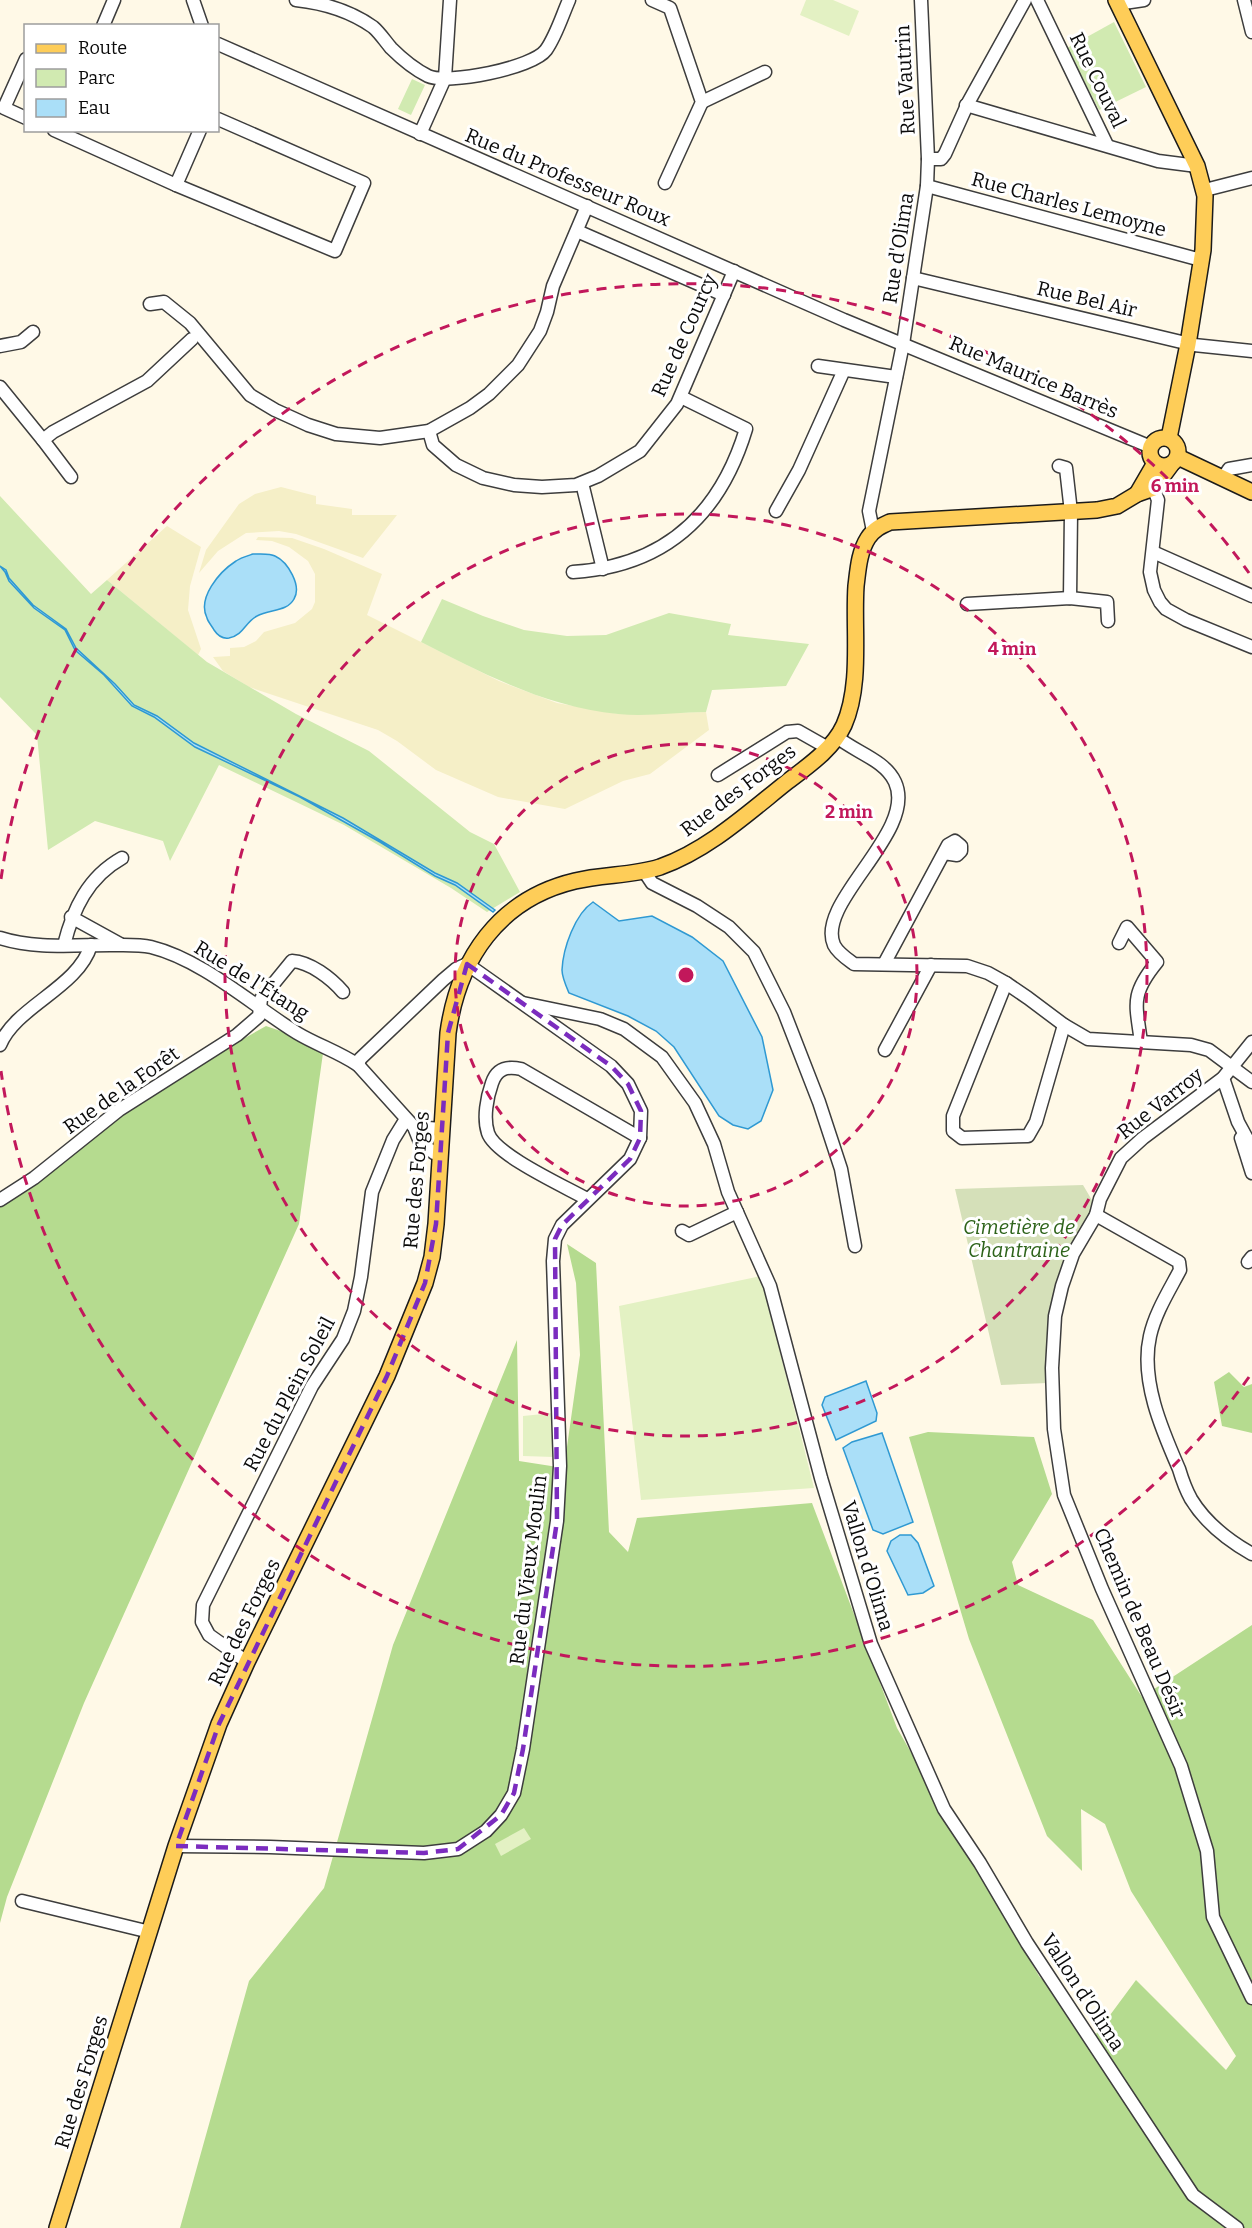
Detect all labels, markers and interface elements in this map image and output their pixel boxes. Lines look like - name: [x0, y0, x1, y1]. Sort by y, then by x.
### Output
- legend: [24, 24, 219, 132]
- street label: Rue Vautrin: [890, 24, 920, 136]
- street label: Rue Couval: [1065, 28, 1131, 132]
- text: Route: [78, 37, 127, 59]
- text: Parc: [78, 67, 115, 89]
- text: Eau: [78, 97, 110, 119]
- street label: Rue du Professeur Roux: [462, 123, 674, 231]
- street label: Rue Charles Lemoyne: [969, 166, 1169, 242]
- street label: Rue d'Olima: [877, 191, 919, 305]
- street label: Rue de Courcy: [646, 269, 722, 400]
- street label: Rue Bel Air: [1035, 276, 1140, 322]
- street label: Rue Maurice Barrès: [946, 331, 1122, 423]
- text: 6 min: [1151, 475, 1200, 497]
- text: 4 min: [988, 638, 1037, 660]
- street label: Rue des Forges: [676, 739, 800, 841]
- text: 2 min: [825, 801, 873, 823]
- street label: Rue de l'Étang: [190, 935, 314, 1025]
- centre of rings: [676, 965, 696, 985]
- street label: Rue de la Forêt: [58, 1041, 184, 1139]
- street label: Rue Varroy: [1112, 1062, 1208, 1144]
- street label: Rue des Forges: [398, 1110, 434, 1250]
- park label: Cimetière de Chantraine: [963, 1215, 1075, 1262]
- street label: Rue du Plein Soleil: [238, 1313, 340, 1475]
- street label: Rue du Vieux Moulin: [504, 1473, 552, 1666]
- street label: Vallon d'Olima: [837, 1498, 899, 1634]
- street label: Chemin de Beau Désir: [1089, 1524, 1191, 1722]
- street label: Rue des Forges: [203, 1555, 285, 1689]
- street label: Vallon d'Olima: [1036, 1929, 1130, 2055]
- street label: Rue des Forges: [49, 2012, 113, 2152]

